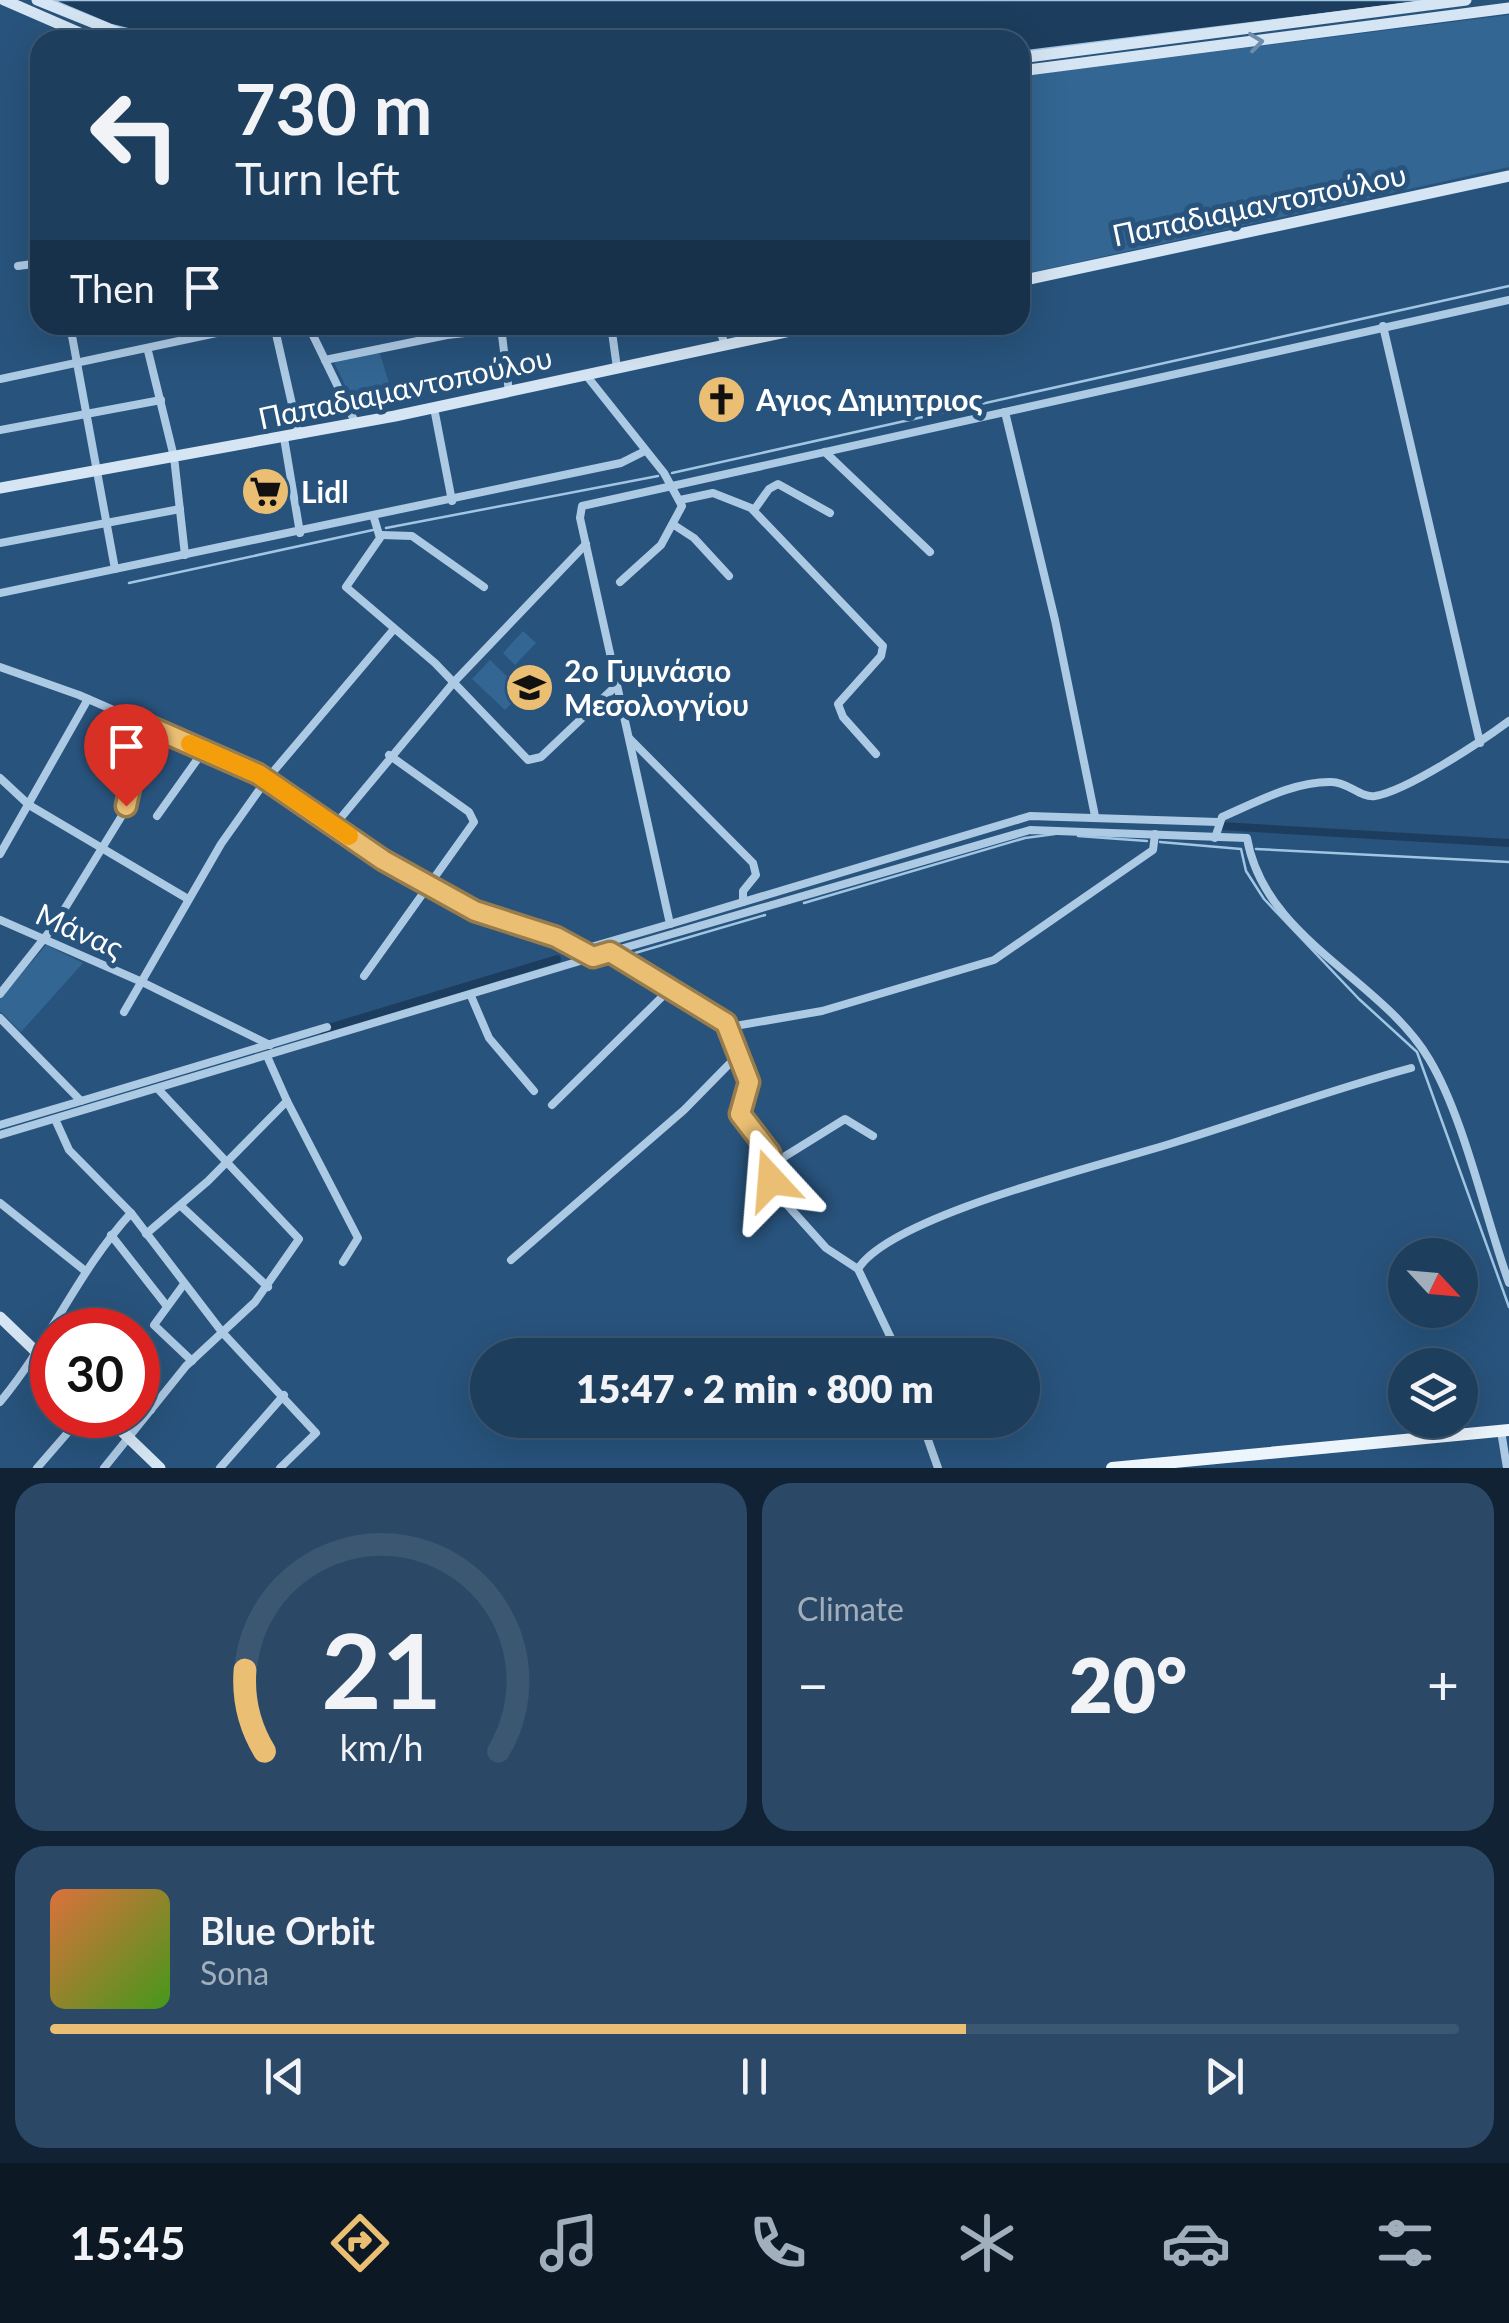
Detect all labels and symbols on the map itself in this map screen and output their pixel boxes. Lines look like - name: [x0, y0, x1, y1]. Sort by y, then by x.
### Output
- one-way arrow: [1248, 32, 1264, 53]
- street label: Παπαδιαμαντοπούλου: [1109, 155, 1409, 253]
- street label: Παπαδιαμαντοπούλου: [255, 338, 555, 436]
- church icon: Αγιος Δημητριος: [695, 373, 747, 425]
- place label: Αγιος Δημητριος: [755, 381, 983, 417]
- supermarket icon: Lidl: [240, 465, 292, 517]
- place label: Lidl: [301, 473, 349, 509]
- place label: 2ο Γυμνάσιο Μεσολογγίου: [564, 652, 749, 722]
- school or university icon: 2ο Γυμνάσιο Μεσολογγίου: [503, 661, 555, 713]
- pin: [84, 704, 169, 807]
- street label: Μάνας: [31, 895, 129, 965]
- position arrow: [719, 1128, 823, 1232]
- north arrow: [1388, 1238, 1478, 1328]
- speed limit sign: 30: [30, 1308, 160, 1438]

